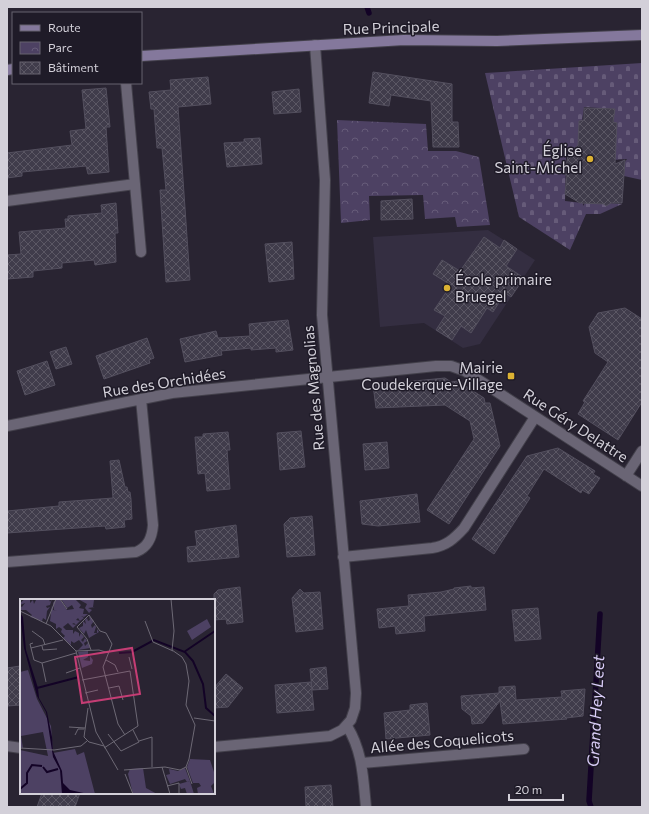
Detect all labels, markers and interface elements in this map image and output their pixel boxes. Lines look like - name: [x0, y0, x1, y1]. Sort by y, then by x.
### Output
- legend: [12, 12, 142, 84]
- street label: Rue Principale: [342, 16, 440, 38]
- text: Route: [48, 20, 81, 34]
- text: Parc: [48, 40, 72, 54]
- text: Bâtiment: [48, 60, 99, 74]
- place label: Église Saint-Michel: [495, 140, 582, 176]
- marker: Église Saint-Michel: [585, 154, 595, 164]
- place label: École primaire Bruegel: [455, 269, 552, 305]
- marker: École primaire Bruegel: [442, 283, 452, 293]
- street label: Rue des Magnolias: [299, 325, 327, 451]
- place label: Mairie Coudekerque-Village: [361, 358, 503, 393]
- street label: Rue des Orchidées: [101, 363, 227, 401]
- marker: Mairie Coudekerque-Village: [506, 371, 516, 381]
- street label: Rue Géry Delattre: [520, 384, 632, 466]
- inset map: [20, 599, 215, 794]
- water label: Grand Hey Leet: [583, 654, 607, 767]
- street label: Allée des Coquelicots: [369, 726, 515, 756]
- scale bar: [509, 776, 563, 802]
- text: 20 m: [515, 782, 542, 796]

